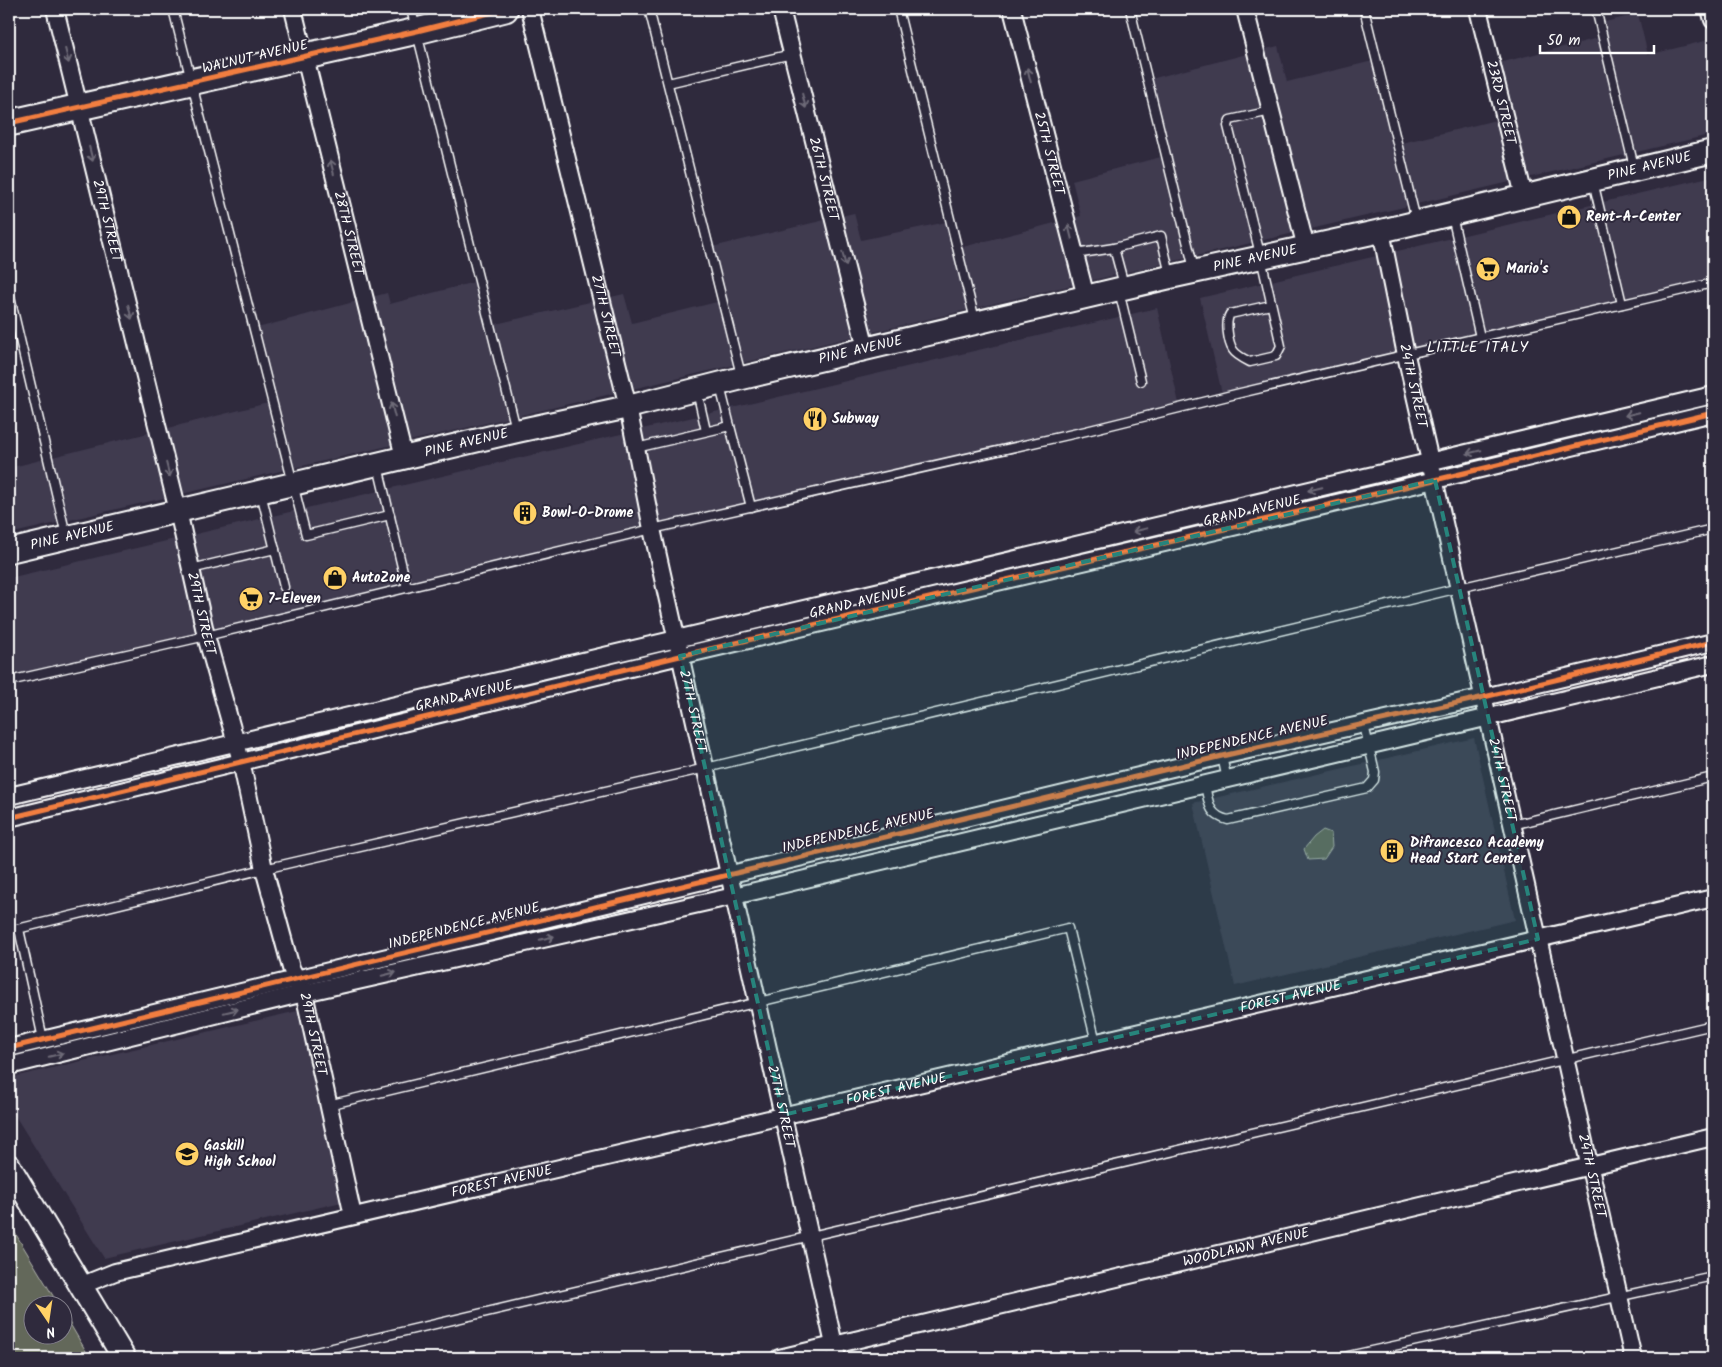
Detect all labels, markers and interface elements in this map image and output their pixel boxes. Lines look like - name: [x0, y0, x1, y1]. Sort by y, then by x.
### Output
- scale bar: [1540, 22, 1653, 54]
- text: 50 m: [1547, 29, 1581, 53]
- street label: WALNUT AVENUE: [200, 34, 311, 80]
- one-way arrow: [63, 48, 72, 64]
- street label: 23RD STREET: [1480, 58, 1522, 148]
- one-way arrow: [1024, 67, 1034, 83]
- one-way arrow: [800, 92, 809, 108]
- street label: 25TH STREET: [1028, 109, 1071, 199]
- street label: 26TH STREET: [802, 135, 845, 224]
- street label: PINE AVENUE: [1605, 145, 1694, 187]
- one-way arrow: [87, 146, 96, 162]
- one-way arrow: [327, 160, 336, 176]
- street label: 29TH STREET: [86, 177, 128, 266]
- street label: 28TH STREET: [328, 189, 370, 279]
- shop icon: Rent-A-Center: [1556, 204, 1582, 230]
- place label: Rent-A-Center: [1586, 206, 1681, 228]
- one-way arrow: [1064, 225, 1074, 241]
- street label: PINE AVENUE: [1211, 238, 1300, 278]
- one-way arrow: [840, 250, 849, 266]
- supermarket icon: Mario's: [1475, 256, 1501, 282]
- place label: Mario's: [1506, 258, 1549, 280]
- street label: 27TH STREET: [585, 272, 627, 361]
- one-way arrow: [126, 304, 135, 320]
- street label: PINE AVENUE: [816, 329, 905, 371]
- district label: LITTLE ITALY: [1427, 336, 1530, 360]
- street label: 24TH STREET: [1393, 342, 1433, 431]
- one-way arrow: [387, 402, 397, 418]
- restaurant icon: Subway: [802, 406, 828, 432]
- place label: Subway: [832, 408, 880, 430]
- one-way arrow: [1624, 410, 1640, 419]
- street label: PINE AVENUE: [422, 422, 511, 463]
- one-way arrow: [1466, 448, 1482, 457]
- one-way arrow: [164, 462, 173, 478]
- one-way arrow: [1308, 485, 1324, 494]
- street label: GRAND AVENUE: [1201, 489, 1304, 533]
- building icon: Bowl-O-Drome: [512, 500, 538, 526]
- place label: Bowl-O-Drome: [542, 502, 634, 524]
- street label: PINE AVENUE: [28, 515, 117, 557]
- one-way arrow: [1133, 526, 1149, 535]
- shop icon: AutoZone: [322, 565, 348, 591]
- place label: AutoZone: [352, 567, 411, 589]
- street label: 29TH STREET: [181, 570, 222, 659]
- street label: GRAND AVENUE: [807, 581, 910, 625]
- supermarket icon: 7-Eleven: [238, 586, 264, 612]
- place label: 7-Eleven: [268, 588, 321, 610]
- street label: 27TH STREET: [673, 668, 713, 756]
- street label: GRAND AVENUE: [413, 674, 516, 718]
- street label: INDEPENDENCE AVENUE: [1174, 710, 1331, 766]
- street label: 24TH STREET: [1482, 736, 1523, 825]
- street label: INDEPENDENCE AVENUE: [780, 803, 937, 859]
- place label: Difrancesco Academy Head Start Center: [1410, 832, 1545, 870]
- building icon: Difrancesco Academy Head Start Center: [1379, 838, 1405, 864]
- street label: INDEPENDENCE AVENUE: [386, 896, 543, 955]
- one-way arrow: [539, 933, 555, 942]
- one-way arrow: [380, 969, 396, 978]
- street label: FOREST AVENUE: [1238, 974, 1344, 1019]
- street label: 29TH STREET: [293, 990, 333, 1079]
- one-way arrow: [222, 1006, 238, 1015]
- one-way arrow: [48, 1050, 64, 1059]
- street label: 27TH STREET: [761, 1063, 801, 1151]
- street label: FOREST AVENUE: [843, 1067, 950, 1112]
- street label: 24TH STREET: [1572, 1132, 1612, 1221]
- place label: Gaskill High School: [204, 1135, 276, 1173]
- school or university icon: Gaskill High School: [174, 1141, 200, 1167]
- street label: FOREST AVENUE: [449, 1159, 555, 1204]
- street label: WOODLAWN AVENUE: [1180, 1222, 1312, 1273]
- north arrow: [22, 1294, 72, 1344]
- text: N: [44, 1320, 57, 1343]

